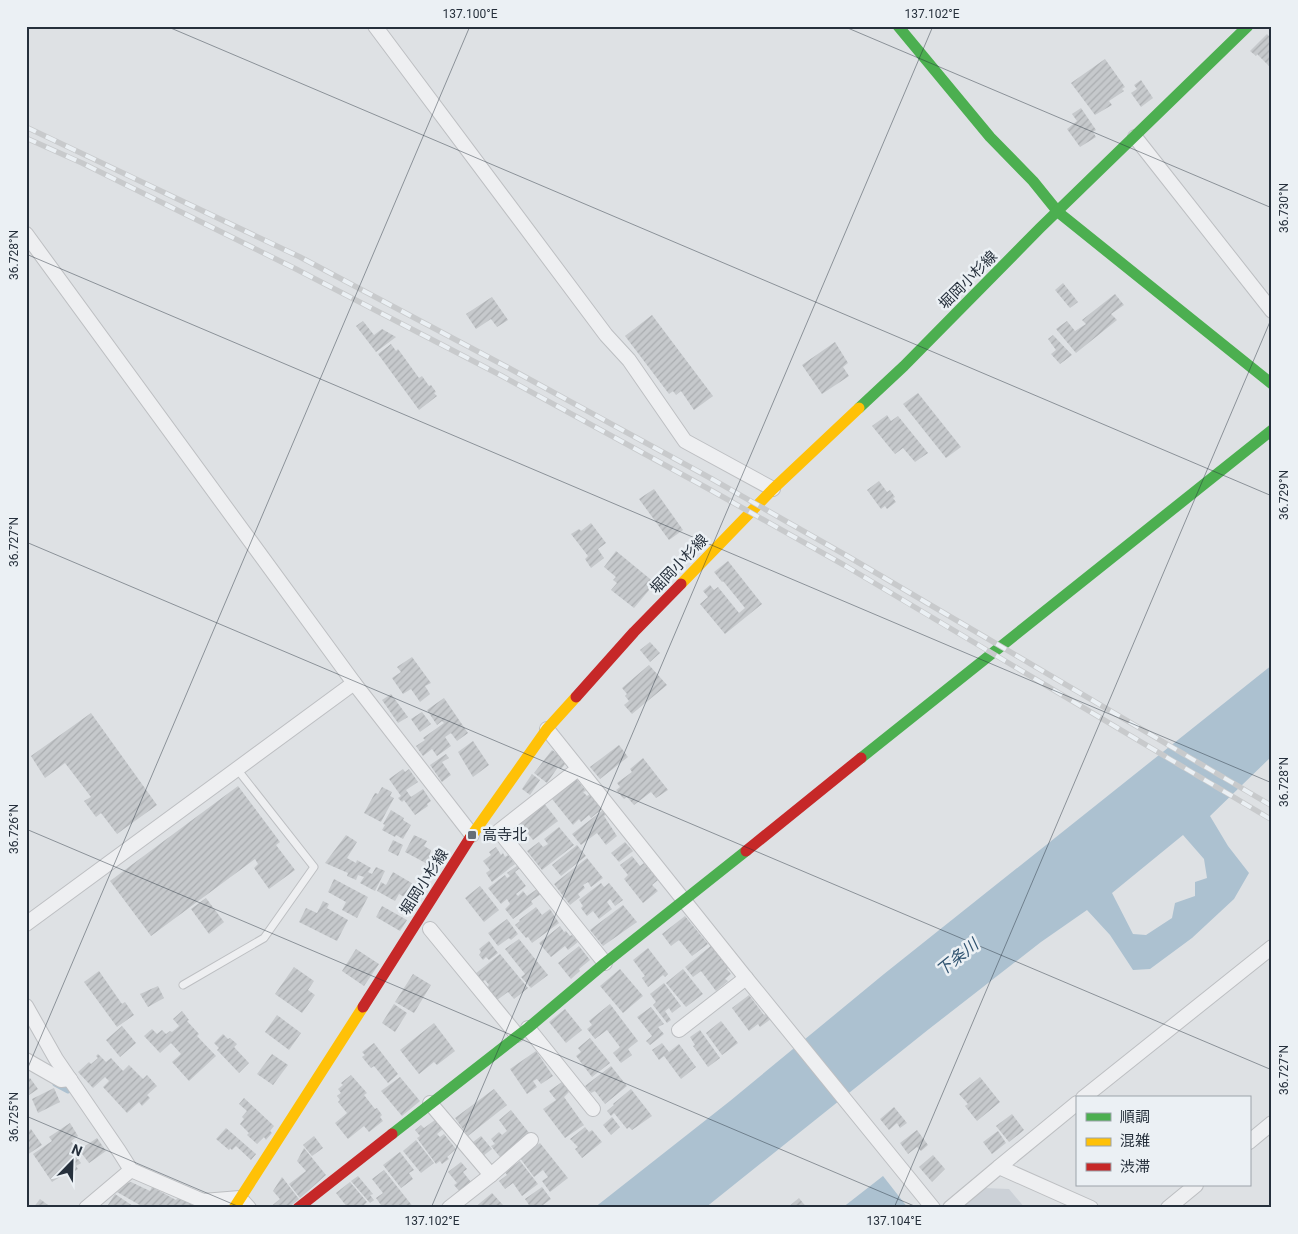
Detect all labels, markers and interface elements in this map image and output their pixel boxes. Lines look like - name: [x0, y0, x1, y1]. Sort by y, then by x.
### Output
- text: 137.100°E: [443, 7, 498, 21]
- text: 137.102°E: [905, 7, 960, 21]
- text: 36.730°N: [1277, 183, 1291, 233]
- text: 36.728°N: [7, 230, 21, 280]
- street label: 堀岡小杉線: [935, 247, 1001, 313]
- text: 36.729°N: [1277, 470, 1291, 520]
- text: 36.727°N: [7, 517, 21, 567]
- street label: 堀岡小杉線: [646, 531, 712, 597]
- text: 36.728°N: [1277, 757, 1291, 807]
- text: 36.726°N: [7, 804, 21, 854]
- place label: 高寺北: [482, 826, 527, 844]
- marker: 高寺北: [466, 829, 478, 841]
- street label: 堀岡小杉線: [396, 846, 452, 918]
- water label: 下条川: [933, 934, 983, 980]
- text: 36.727°N: [1277, 1045, 1291, 1095]
- text: 36.725°N: [7, 1092, 21, 1142]
- legend: [1076, 1096, 1250, 1186]
- text: 順調: [1120, 1108, 1150, 1126]
- text: 混雑: [1120, 1132, 1150, 1150]
- north arrow: [48, 1136, 98, 1186]
- text: N: [69, 1141, 85, 1159]
- text: 渋滞: [1120, 1158, 1150, 1176]
- text: 137.102°E: [405, 1214, 460, 1228]
- text: 137.104°E: [867, 1214, 922, 1228]

